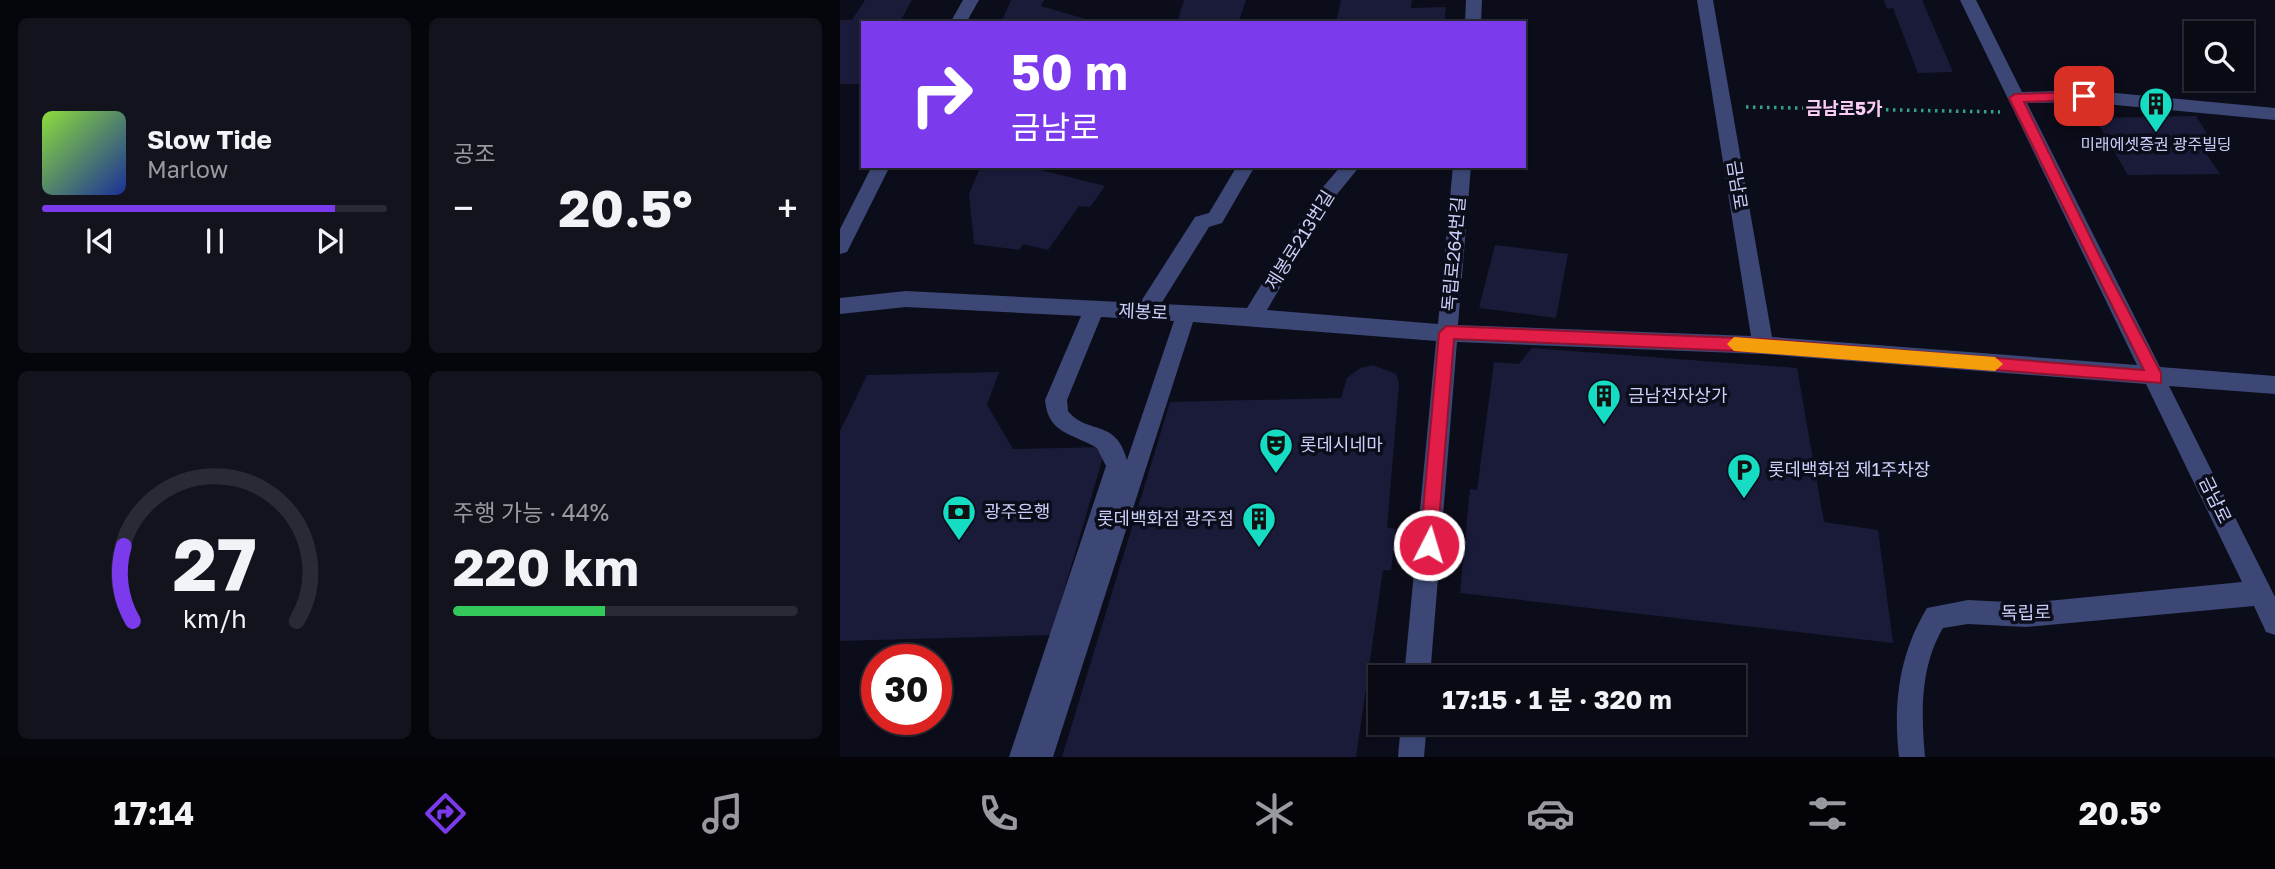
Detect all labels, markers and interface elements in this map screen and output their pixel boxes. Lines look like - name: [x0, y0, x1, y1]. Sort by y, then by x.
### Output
- map controls: [2184, 21, 2254, 91]
- button: search: [2184, 21, 2254, 91]
- text: 50 m: [1011, 42, 1128, 101]
- icon: right: [896, 49, 987, 140]
- pin: [2054, 66, 2114, 126]
- icon: arrive: [2065, 77, 2103, 115]
- building icon: 미래에셋증권 광주빌딩: [2137, 85, 2175, 134]
- district label: 금남로5가: [1805, 97, 1883, 119]
- text: 금남로: [1011, 108, 1099, 146]
- text: Slow Tide: [147, 124, 272, 155]
- place label: 미래에셋증권 광주빌딩: [2080, 134, 2232, 154]
- text: 공조: [453, 139, 495, 167]
- text: Marlow: [147, 155, 228, 183]
- street label: 금남로: [1723, 159, 1753, 211]
- text: 20.5°: [558, 176, 693, 238]
- text: −: [453, 185, 474, 230]
- text: +: [777, 185, 798, 230]
- street label: 제봉로213번길: [1260, 186, 1338, 293]
- street label: 독립로264번길: [1437, 196, 1469, 312]
- icon: previous: [81, 222, 119, 260]
- icon: pause: [196, 222, 234, 260]
- icon: next: [311, 222, 349, 260]
- street label: 제봉로: [1118, 299, 1168, 323]
- building icon: 금남전자상가: [1585, 377, 1623, 426]
- place label: 금남전자상가: [1628, 384, 1728, 406]
- theatre icon: 롯데시네마: [1257, 426, 1295, 475]
- place label: 롯데시네마: [1300, 433, 1383, 455]
- parking icon: 롯데백화점 제1주차장: [1725, 451, 1763, 500]
- place label: 롯데백화점 제1주차장: [1768, 458, 1930, 480]
- street label: 금남로: [2195, 472, 2237, 527]
- bank icon: 광주은행: [940, 493, 978, 542]
- text: 주행 가능 · 44%: [453, 498, 609, 526]
- place label: 광주은행: [984, 500, 1050, 522]
- building icon: 롯데백화점 광주점: [1240, 500, 1278, 549]
- place label: 롯데백화점 광주점: [1097, 507, 1234, 529]
- position arrow: [1392, 508, 1466, 582]
- text: 27: [172, 520, 257, 607]
- text: 220 km: [453, 535, 639, 597]
- street label: 독립로: [2001, 601, 2051, 623]
- text: km/h: [183, 603, 246, 634]
- speed limit sign: 30: [861, 644, 952, 735]
- text: 17:15 · 1 분 · 320 m: [1442, 684, 1672, 715]
- icon: directions: [421, 789, 470, 838]
- icon: music: [698, 789, 747, 838]
- icon: phone: [974, 789, 1023, 838]
- icon: climate: [1250, 789, 1299, 838]
- icon: car: [1526, 789, 1575, 838]
- icon: filters: [1803, 789, 1852, 838]
- text: 17:14: [114, 794, 194, 832]
- text: 20.5°: [2079, 794, 2161, 832]

